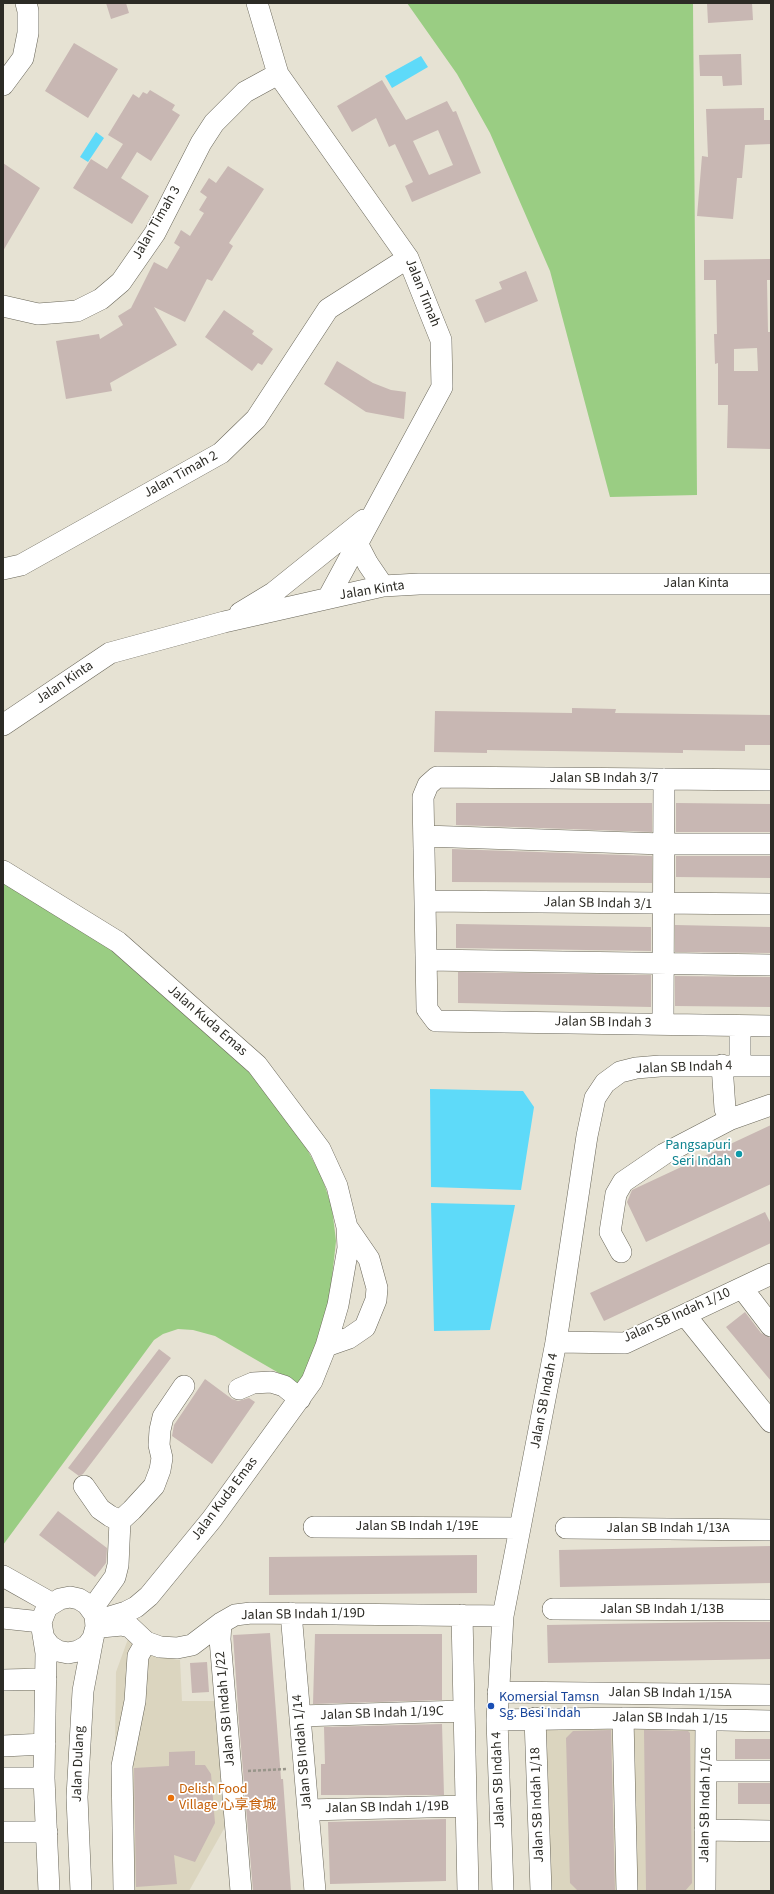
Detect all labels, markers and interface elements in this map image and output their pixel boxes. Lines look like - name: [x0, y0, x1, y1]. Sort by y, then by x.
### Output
- street label: Jalan Timah 3: [129, 183, 185, 263]
- street label: Jalan Timah: [401, 256, 443, 330]
- street label: Jalan Timah 2: [141, 448, 221, 502]
- street label: Jalan Kinta: [663, 576, 729, 592]
- street label: Jalan Kinta: [338, 578, 406, 604]
- street label: Jalan Kinta: [33, 658, 97, 708]
- street label: Jalan SB Indah 3/7: [550, 771, 658, 787]
- street label: Jalan SB Indah 3/1: [543, 895, 653, 913]
- street label: Jalan Kuda Emas: [164, 982, 250, 1060]
- street label: Jalan SB Indah 3: [554, 1014, 652, 1032]
- street label: Jalan SB Indah 4: [635, 1058, 733, 1078]
- place label: Pangsapuri Seri Indah: [665, 1138, 731, 1170]
- marker: Pangsapuri Seri Indah: [734, 1149, 744, 1159]
- street label: Jalan SB Indah 1/10: [621, 1285, 733, 1347]
- street label: Jalan SB Indah 4: [528, 1352, 562, 1450]
- street label: Jalan Kuda Emas: [188, 1454, 262, 1544]
- street label: Jalan SB Indah 1/19E: [355, 1519, 479, 1535]
- street label: Jalan SB Indah 1/13A: [606, 1521, 730, 1537]
- street label: Jalan SB Indah 1/13B: [600, 1602, 724, 1618]
- street label: Jalan SB Indah 1/19D: [241, 1606, 365, 1624]
- street label: Jalan SB Indah 1/22: [213, 1651, 239, 1767]
- street label: Jalan SB Indah 1/15A: [608, 1685, 732, 1703]
- place label: Komersial Tamsn Sg. Besi Indah: [499, 1690, 599, 1722]
- street label: Jalan SB Indah 1/14: [290, 1694, 316, 1810]
- marker: Komersial Tamsn Sg. Besi Indah: [486, 1701, 496, 1711]
- street label: Jalan SB Indah 1/19C: [320, 1703, 444, 1725]
- street label: Jalan SB Indah 1/15: [612, 1710, 728, 1728]
- street label: Jalan Dulang: [69, 1726, 89, 1802]
- street label: Jalan SB Indah 4: [489, 1731, 509, 1829]
- street label: Jalan SB Indah 1/18: [528, 1747, 548, 1863]
- street label: Jalan SB Indah 1/16: [697, 1747, 715, 1863]
- place label: Delish Food Village 心享食城: [179, 1782, 276, 1814]
- marker: Delish Food Village 心享食城: [166, 1793, 176, 1803]
- street label: Jalan SB Indah 1/19B: [325, 1799, 449, 1817]

